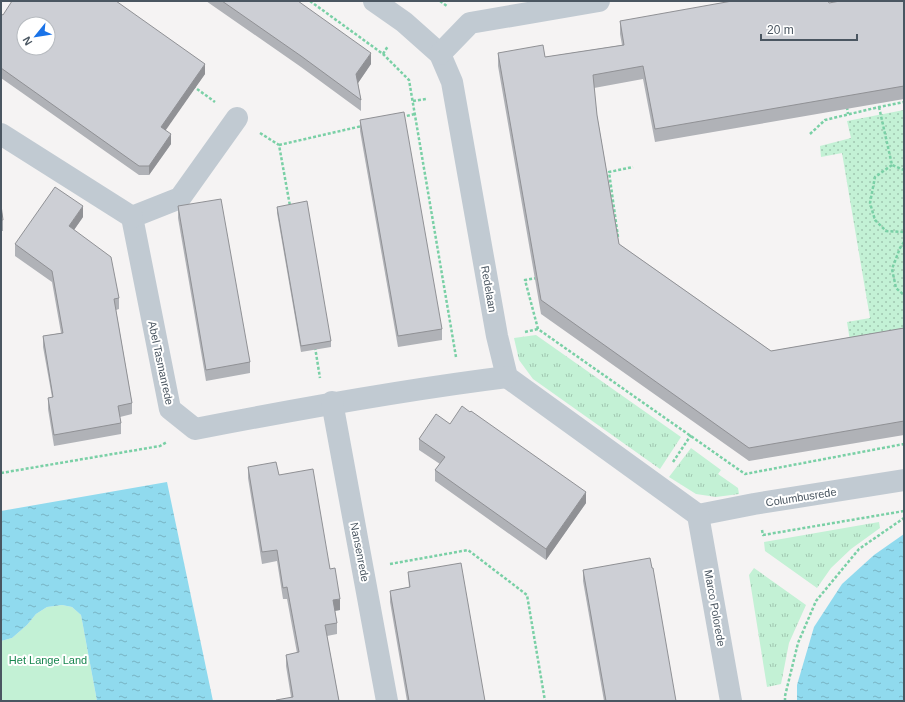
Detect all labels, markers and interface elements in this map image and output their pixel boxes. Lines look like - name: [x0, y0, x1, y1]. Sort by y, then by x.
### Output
- north arrow: [16, 16, 56, 56]
- scale bar: [761, 16, 857, 42]
- text: 20 m: [767, 23, 794, 37]
- text: N: [20, 35, 35, 47]
- street label: Redelaan: [479, 265, 499, 313]
- street label: Abel Tasmanrede: [146, 320, 176, 406]
- street label: Columbusrede: [765, 485, 837, 509]
- street label: Nansenrede: [348, 521, 372, 583]
- street label: Marco Polorede: [702, 569, 728, 647]
- park label: Het Lange Land: [9, 654, 87, 666]

